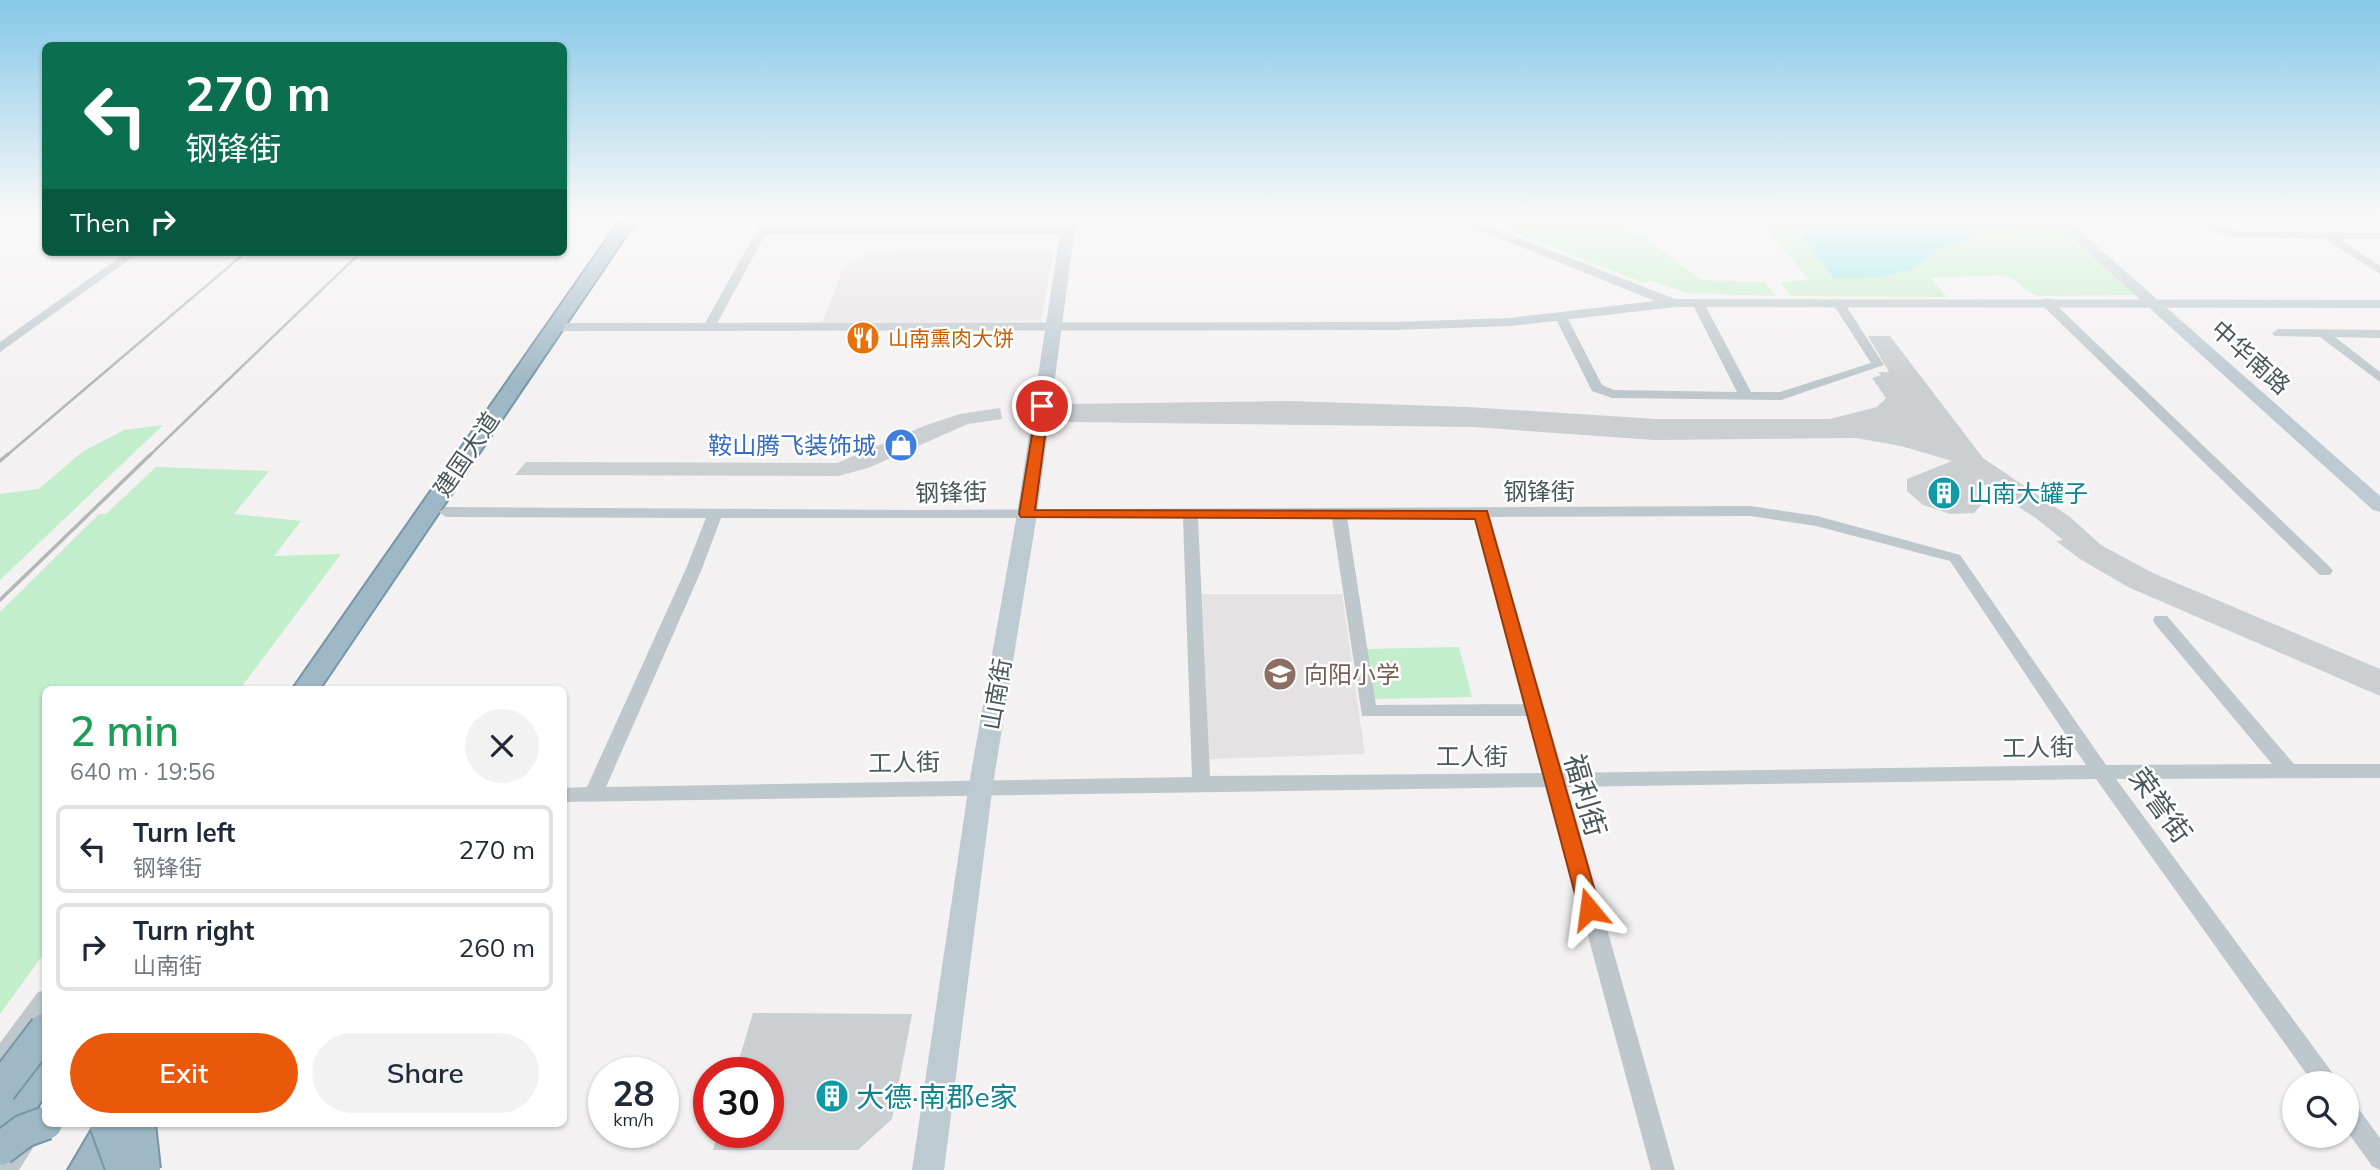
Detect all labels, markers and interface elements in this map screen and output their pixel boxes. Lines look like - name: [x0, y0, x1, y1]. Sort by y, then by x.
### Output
- text: 270 m: [185, 62, 331, 123]
- icon: left: [70, 70, 161, 161]
- text: 钢锋街: [185, 128, 281, 168]
- icon: right: [144, 203, 182, 241]
- text: Then: [70, 206, 130, 239]
- street label: 中华南路: [2205, 314, 2297, 400]
- restaurant icon: 山南熏肉大饼: [844, 319, 882, 357]
- place label: 山南熏肉大饼: [888, 325, 1014, 351]
- pin: [1012, 376, 1072, 436]
- icon: arrive: [1023, 387, 1061, 425]
- street label: 建国大道: [427, 406, 505, 502]
- shop icon: 鞍山腾飞装饰城: [882, 426, 920, 464]
- place label: 鞍山腾飞装饰城: [708, 430, 876, 460]
- building icon: 山南大罐子: [1925, 474, 1963, 512]
- street label: 钢锋街: [915, 476, 987, 508]
- street label: 钢锋街: [1503, 476, 1575, 506]
- place label: 山南大罐子: [1968, 478, 2088, 508]
- school or university icon: 向阳小学: [1261, 655, 1299, 693]
- street label: 山南街: [975, 656, 1017, 732]
- place label: 向阳小学: [1304, 659, 1400, 689]
- text: 2 min: [70, 704, 179, 757]
- button: close: [465, 709, 539, 783]
- street label: 工人街: [2002, 731, 2074, 763]
- street label: 工人街: [1436, 741, 1508, 771]
- street label: 工人街: [868, 746, 940, 778]
- street label: 福利街: [1558, 750, 1614, 840]
- text: 640 m · 19:56: [70, 757, 215, 786]
- street label: 荣誉街: [2122, 761, 2200, 849]
- text: Turn left: [133, 816, 235, 849]
- icon: left: [74, 830, 112, 868]
- text: 270 m: [459, 833, 535, 866]
- text: 钢锋街: [133, 853, 202, 882]
- position arrow: [1552, 872, 1626, 946]
- text: Turn right: [133, 914, 254, 947]
- icon: right: [74, 928, 112, 966]
- text: 260 m: [459, 931, 535, 964]
- text: 山南街: [133, 951, 202, 980]
- button: Exit: [70, 1033, 298, 1113]
- button: Share: [312, 1033, 539, 1113]
- speed limit sign: 30: [693, 1057, 784, 1148]
- text: 28: [612, 1071, 655, 1115]
- map controls: [2282, 1071, 2359, 1148]
- button: search: [2282, 1071, 2359, 1148]
- building icon: 大德·南郡e家: [813, 1077, 851, 1115]
- place label: 大德·南郡e家: [856, 1079, 1018, 1114]
- text: km/h: [613, 1108, 654, 1131]

